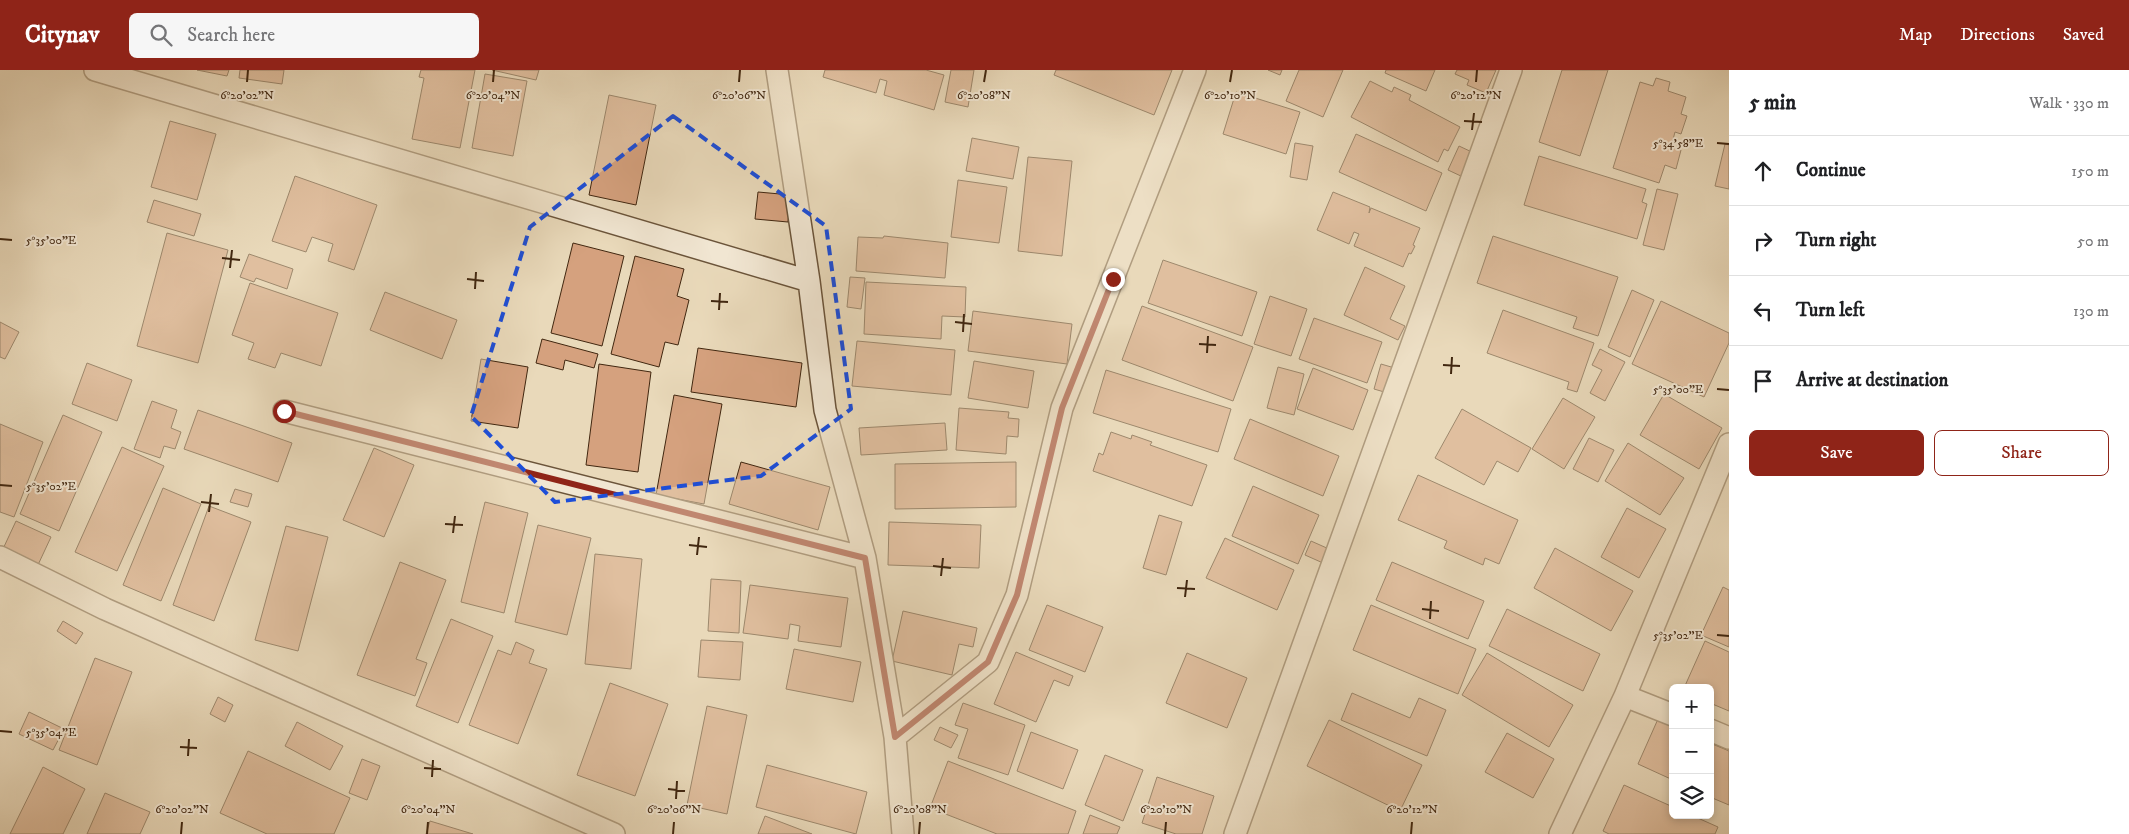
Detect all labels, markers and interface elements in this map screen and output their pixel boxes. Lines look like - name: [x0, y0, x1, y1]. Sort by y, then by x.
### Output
- search box: [129, 13, 479, 58]
- text: Citynav: [25, 20, 99, 50]
- icon: search: [147, 21, 175, 49]
- text: Search here: [187, 24, 275, 47]
- text: Map: [1899, 24, 1932, 46]
- text: Directions: [1960, 24, 2035, 46]
- text: Saved: [2063, 24, 2104, 46]
- text: 6°20'02"N: [220, 88, 274, 103]
- text: 6°20'04"N: [466, 88, 520, 103]
- text: 6°20'06"N: [712, 88, 766, 103]
- text: 6°20'08"N: [957, 88, 1011, 103]
- text: 6°20'10"N: [1204, 88, 1256, 103]
- text: 6°20'12"N: [1450, 88, 1502, 103]
- text: 5 min: [1749, 90, 1796, 116]
- text: Walk · 330 m: [2029, 93, 2109, 113]
- text: 5°34'58"E: [1653, 136, 1704, 151]
- icon: ahead: [1749, 157, 1777, 185]
- text: Continue: [1796, 159, 1866, 182]
- text: 150 m: [2071, 161, 2109, 181]
- icon: right: [1749, 227, 1777, 255]
- text: Turn right: [1796, 229, 1876, 252]
- text: 50 m: [2077, 231, 2109, 251]
- text: 5°35'00"E: [26, 233, 77, 248]
- route end: [1102, 268, 1125, 291]
- icon: left: [1749, 297, 1777, 325]
- text: Turn left: [1796, 299, 1865, 322]
- text: 130 m: [2073, 301, 2109, 321]
- icon: arrive: [1749, 367, 1777, 395]
- text: Arrive at destination: [1796, 369, 1948, 392]
- text: 5°35'00"E: [1653, 382, 1704, 397]
- route start: [273, 400, 296, 423]
- button: Save: [1749, 430, 1924, 476]
- button: Share: [1934, 430, 2109, 476]
- text: 5°35'02"E: [26, 479, 77, 494]
- text: 5°35'02"E: [1653, 628, 1704, 643]
- map controls: [1669, 684, 1714, 819]
- button: +: [1669, 684, 1714, 729]
- text: 5°35'04"E: [25, 725, 77, 740]
- button: −: [1669, 729, 1714, 774]
- button: layers: [1669, 774, 1714, 819]
- text: 6°20'02"N: [155, 802, 209, 817]
- text: 6°20'04"N: [401, 802, 455, 817]
- text: 6°20'06"N: [647, 802, 701, 817]
- text: 6°20'08"N: [893, 802, 947, 817]
- text: 6°20'10"N: [1140, 802, 1192, 817]
- text: 6°20'12"N: [1386, 802, 1438, 817]

